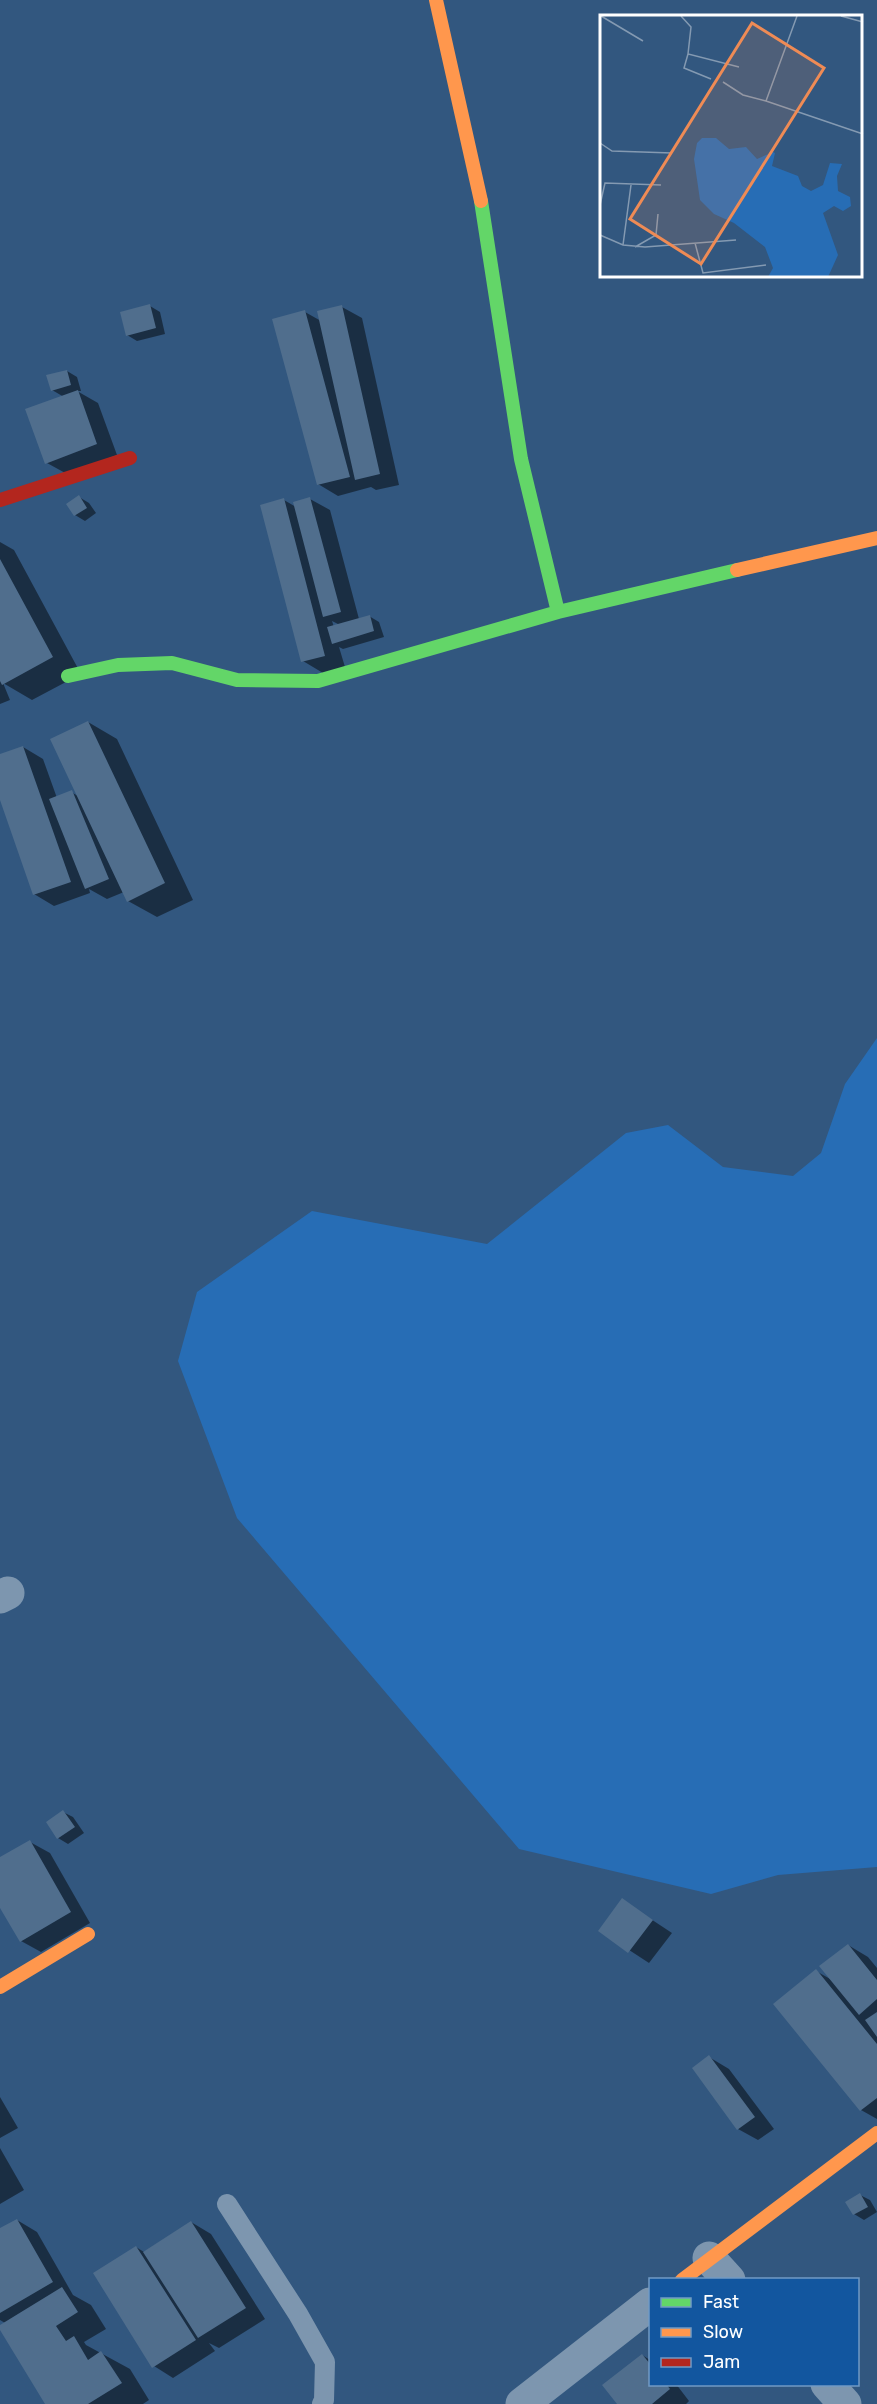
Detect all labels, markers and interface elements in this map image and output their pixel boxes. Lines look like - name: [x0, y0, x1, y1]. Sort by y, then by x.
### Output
- inset map: [600, 15, 862, 278]
- legend: [649, 2278, 859, 2386]
- text: Fast: [703, 2291, 739, 2313]
- text: Slow: [703, 2321, 743, 2343]
- text: Jam: [703, 2351, 740, 2373]

